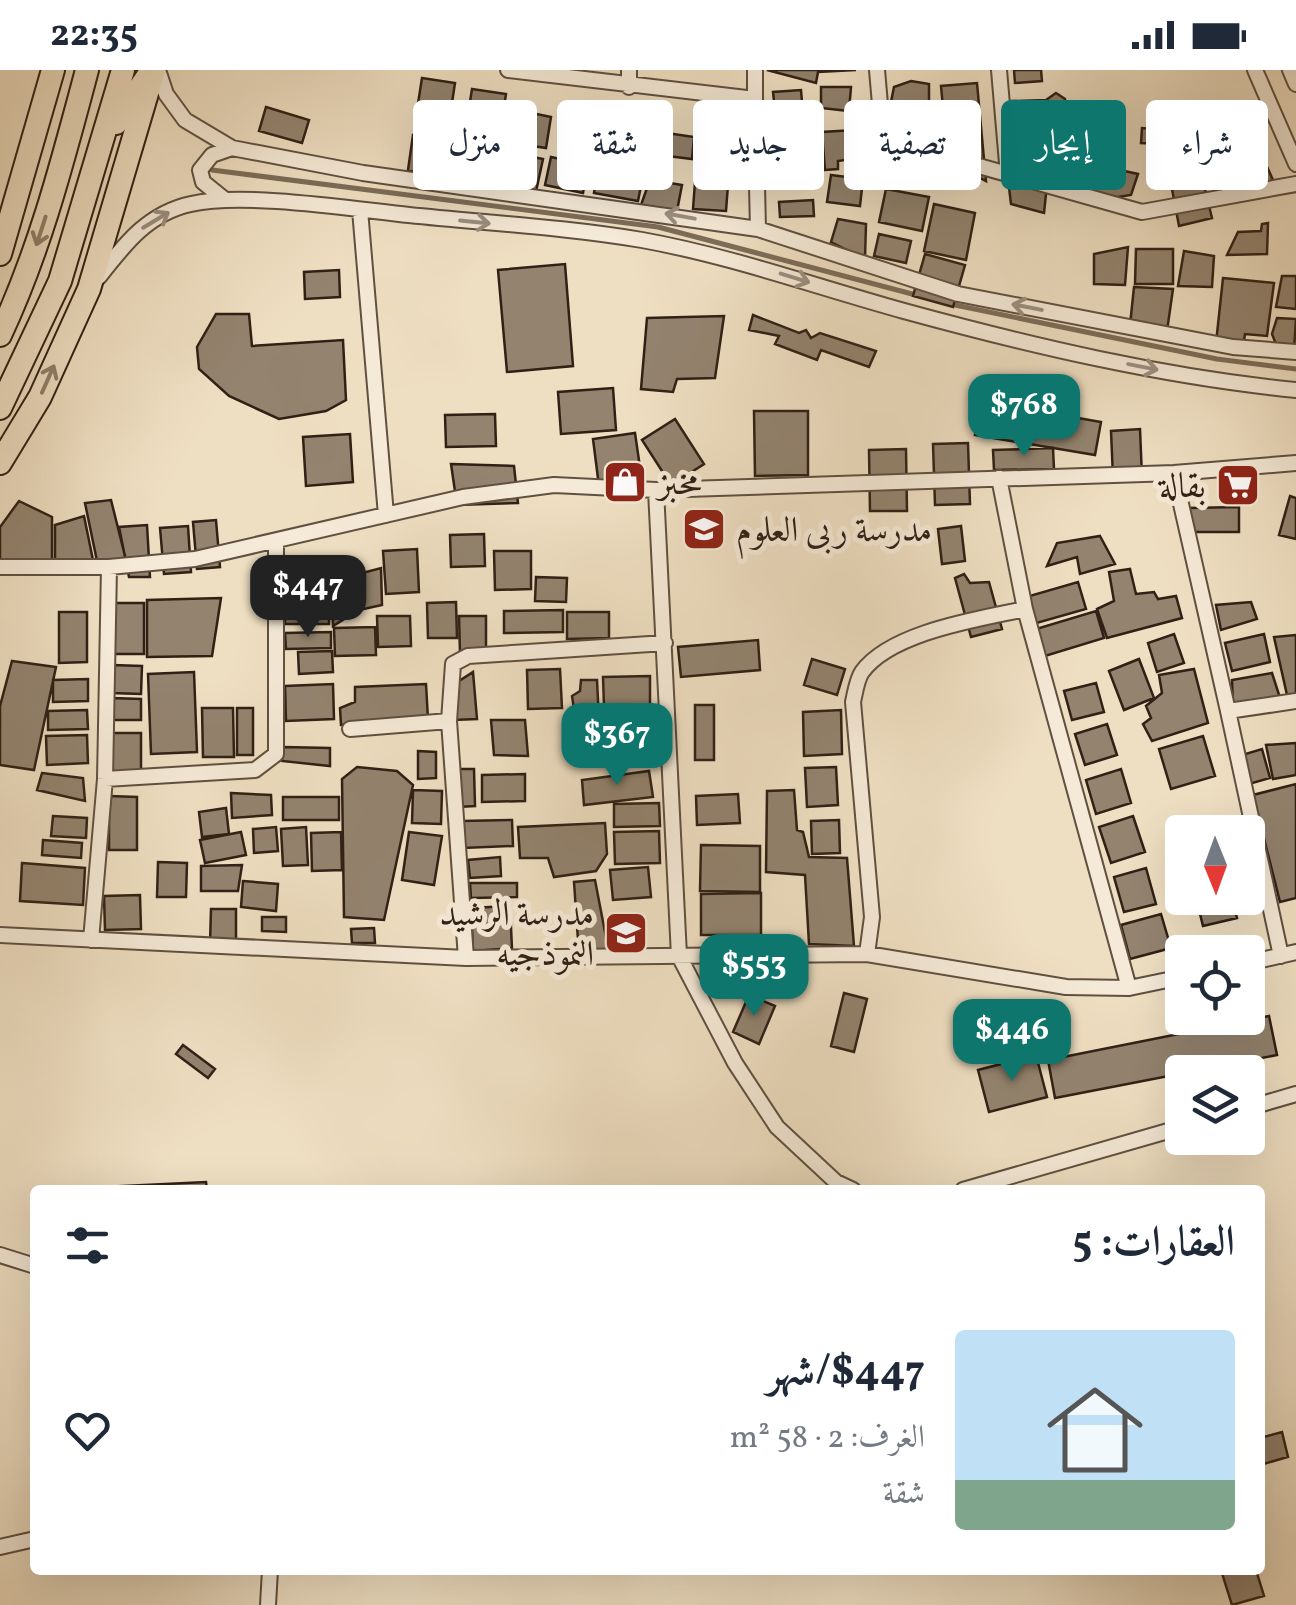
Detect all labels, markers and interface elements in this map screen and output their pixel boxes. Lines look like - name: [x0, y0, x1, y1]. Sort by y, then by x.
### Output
- text: 22:35: [50, 9, 138, 62]
- chip: منزل: [413, 100, 537, 190]
- chip: شقة: [557, 100, 673, 190]
- chip: جديد: [693, 100, 824, 190]
- chip: تصفية: [844, 100, 981, 190]
- chip: إيجار: [1001, 100, 1126, 190]
- chip: شراء: [1146, 100, 1268, 190]
- one-way arrow: [664, 206, 697, 225]
- one-way arrow: [141, 210, 169, 230]
- one-way arrow: [459, 213, 491, 232]
- one-way arrow: [31, 215, 49, 246]
- one-way arrow: [778, 270, 810, 288]
- one-way arrow: [1012, 297, 1044, 316]
- one-way arrow: [1126, 358, 1158, 377]
- one-way arrow: [40, 365, 59, 395]
- pin: $768: [965, 374, 1083, 459]
- text: $768: [990, 384, 1058, 428]
- shop icon: مخبز: [602, 459, 648, 505]
- place label: مخبز: [655, 461, 702, 509]
- supermarket icon: بقالة: [1215, 462, 1261, 508]
- place label: بقالة: [1157, 464, 1206, 512]
- school or university icon: مدرسة ربى العلوم: [681, 506, 727, 552]
- place label: مدرسة ربى العلوم: [736, 508, 932, 560]
- pin: $447: [249, 555, 367, 640]
- text: $447: [272, 565, 344, 609]
- pin: $367: [558, 703, 676, 788]
- text: $367: [583, 713, 651, 757]
- north arrow: [1165, 815, 1265, 915]
- map controls: [1165, 815, 1265, 1155]
- place label: مدرسة الرشيد النموذجيه: [440, 892, 594, 980]
- school or university icon: مدرسة الرشيد النموذجيه: [603, 910, 649, 956]
- pin: $553: [695, 934, 813, 1019]
- button: locate: [1165, 935, 1265, 1035]
- text: $553: [722, 944, 786, 988]
- pin: $446: [953, 999, 1071, 1084]
- text: $446: [975, 1009, 1049, 1053]
- button: layers: [1165, 1055, 1265, 1155]
- text: العقارات: 5: [1072, 1215, 1235, 1274]
- icon: filters: [60, 1218, 115, 1273]
- text: $447/شهر: [767, 1344, 925, 1403]
- icon: home: [1035, 1370, 1155, 1490]
- icon: heart: [60, 1403, 115, 1458]
- text: الغرف: 2 · 58 m²: [730, 1417, 925, 1461]
- text: شقة: [883, 1473, 925, 1517]

